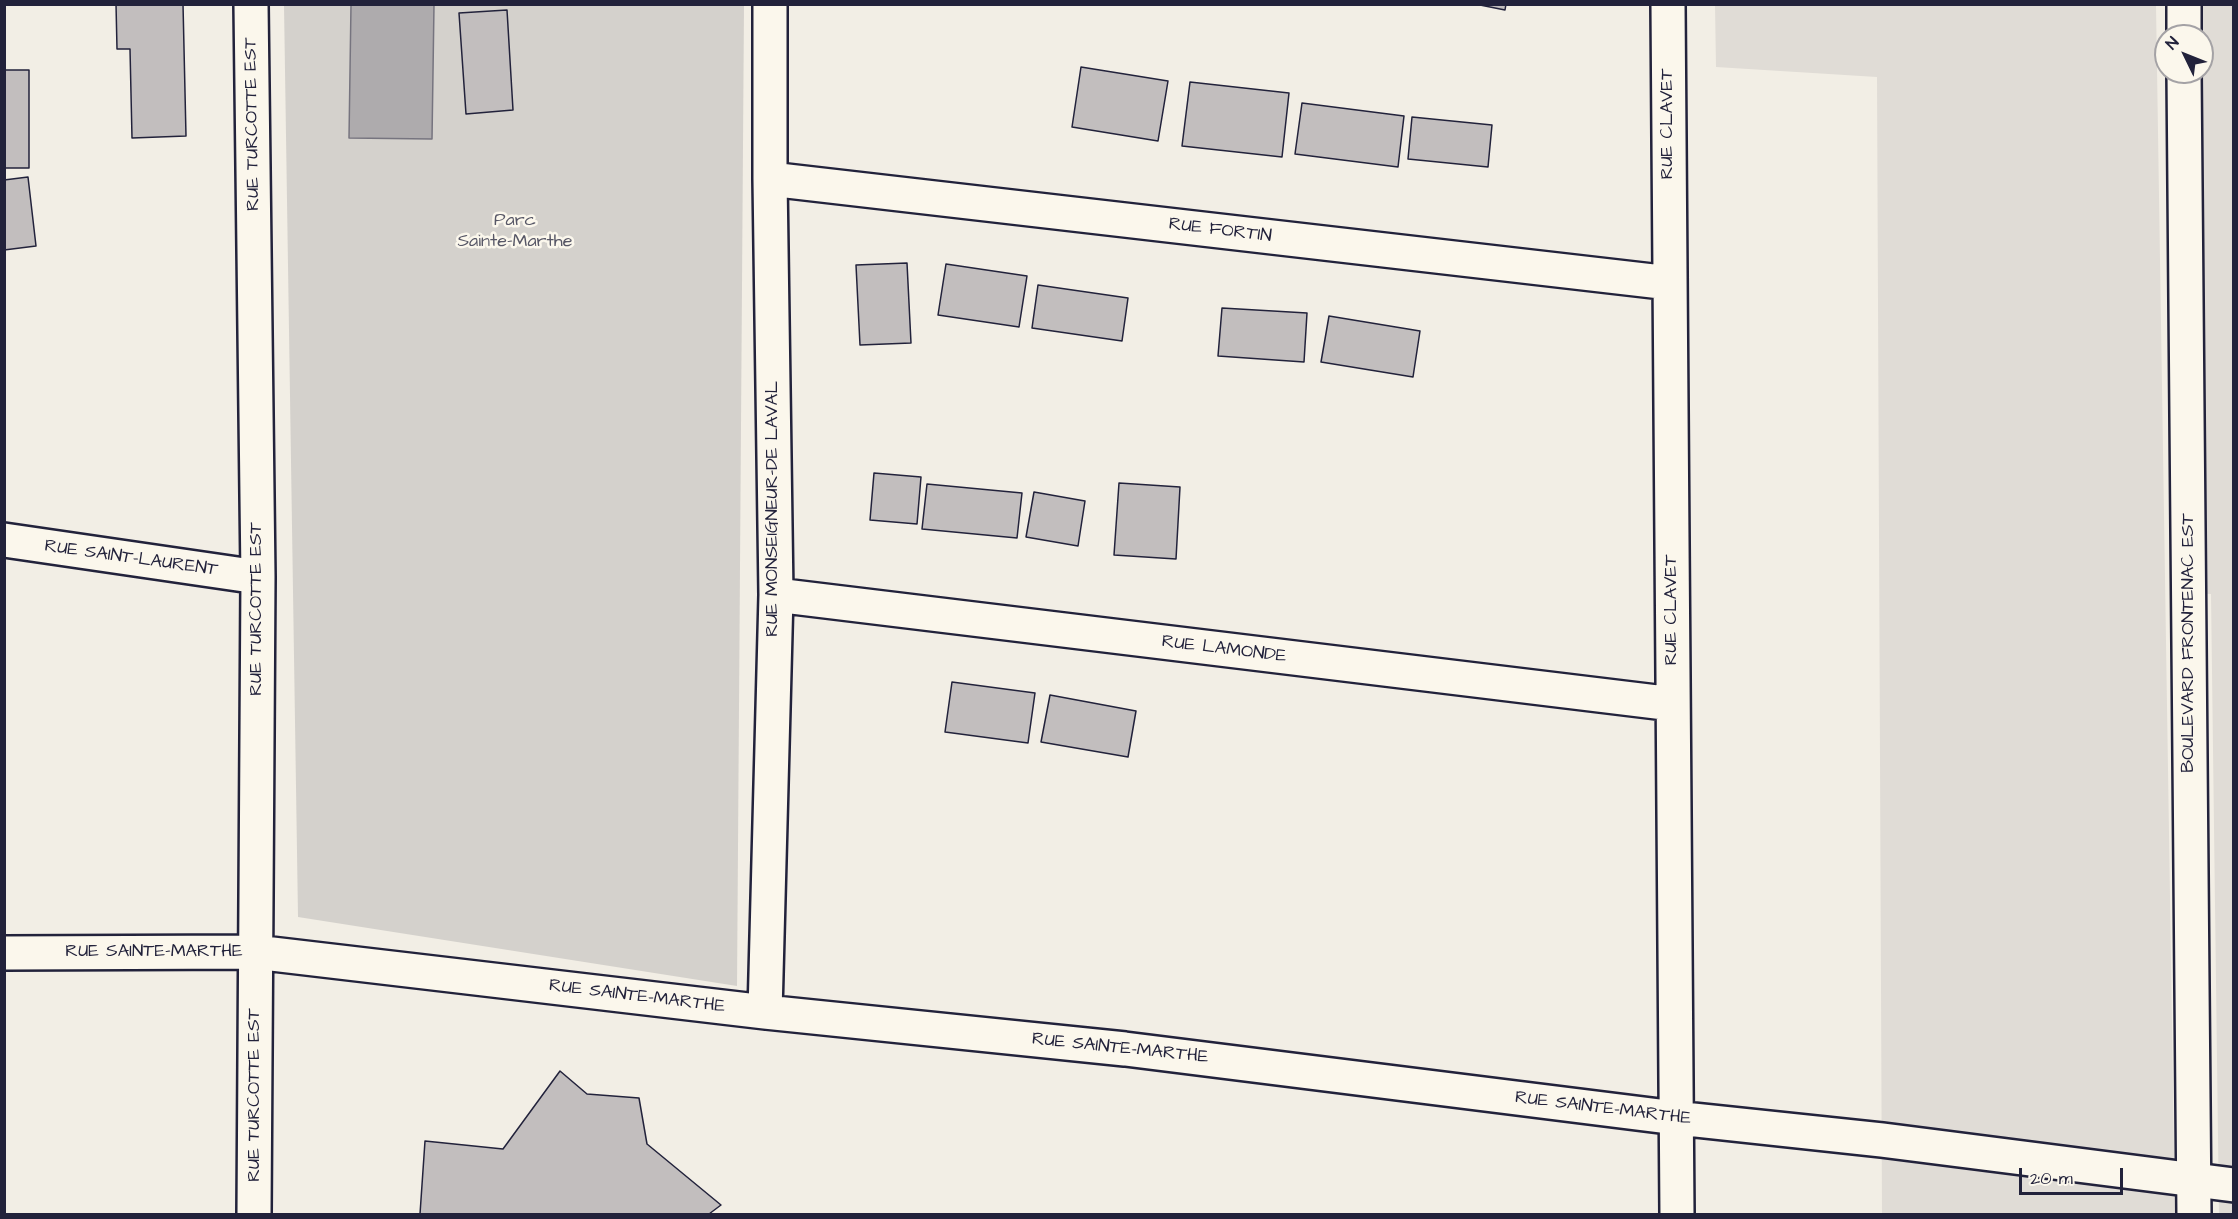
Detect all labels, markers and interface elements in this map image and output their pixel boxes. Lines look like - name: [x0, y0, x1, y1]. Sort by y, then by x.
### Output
- north arrow: [2154, 24, 2214, 84]
- text: N: [2161, 32, 2184, 54]
- street label: RUE TURCOTTE EST: [241, 37, 265, 211]
- street label: RUE CLAVET: [1657, 69, 1679, 179]
- park label: Parc Sainte-Marthe: [458, 210, 572, 252]
- street label: RUE FORTIN: [1167, 214, 1273, 248]
- street label: RUE MONSEIGNEUR-DE LAVAL: [762, 381, 784, 637]
- street label: BOULEVARD FRONTENAC EST: [2178, 513, 2200, 773]
- street label: RUE TURCOTTE EST: [246, 522, 268, 696]
- street label: RUE SAINT-LAURENT: [43, 536, 219, 582]
- street label: RUE CLAVET: [1661, 555, 1683, 665]
- street label: RUE LAMONDE: [1160, 632, 1288, 668]
- street label: RUE SAINTE-MARTHE: [65, 941, 243, 963]
- street label: RUE SAINTE-MARTHE: [548, 975, 726, 1019]
- street label: RUE TURCOTTE EST: [244, 1008, 266, 1182]
- street label: RUE SAINTE-MARTHE: [1031, 1029, 1209, 1069]
- street label: RUE SAINTE-MARTHE: [1514, 1087, 1692, 1131]
- scale bar: [2022, 1156, 2126, 1194]
- text: 20 m: [2030, 1166, 2073, 1191]

